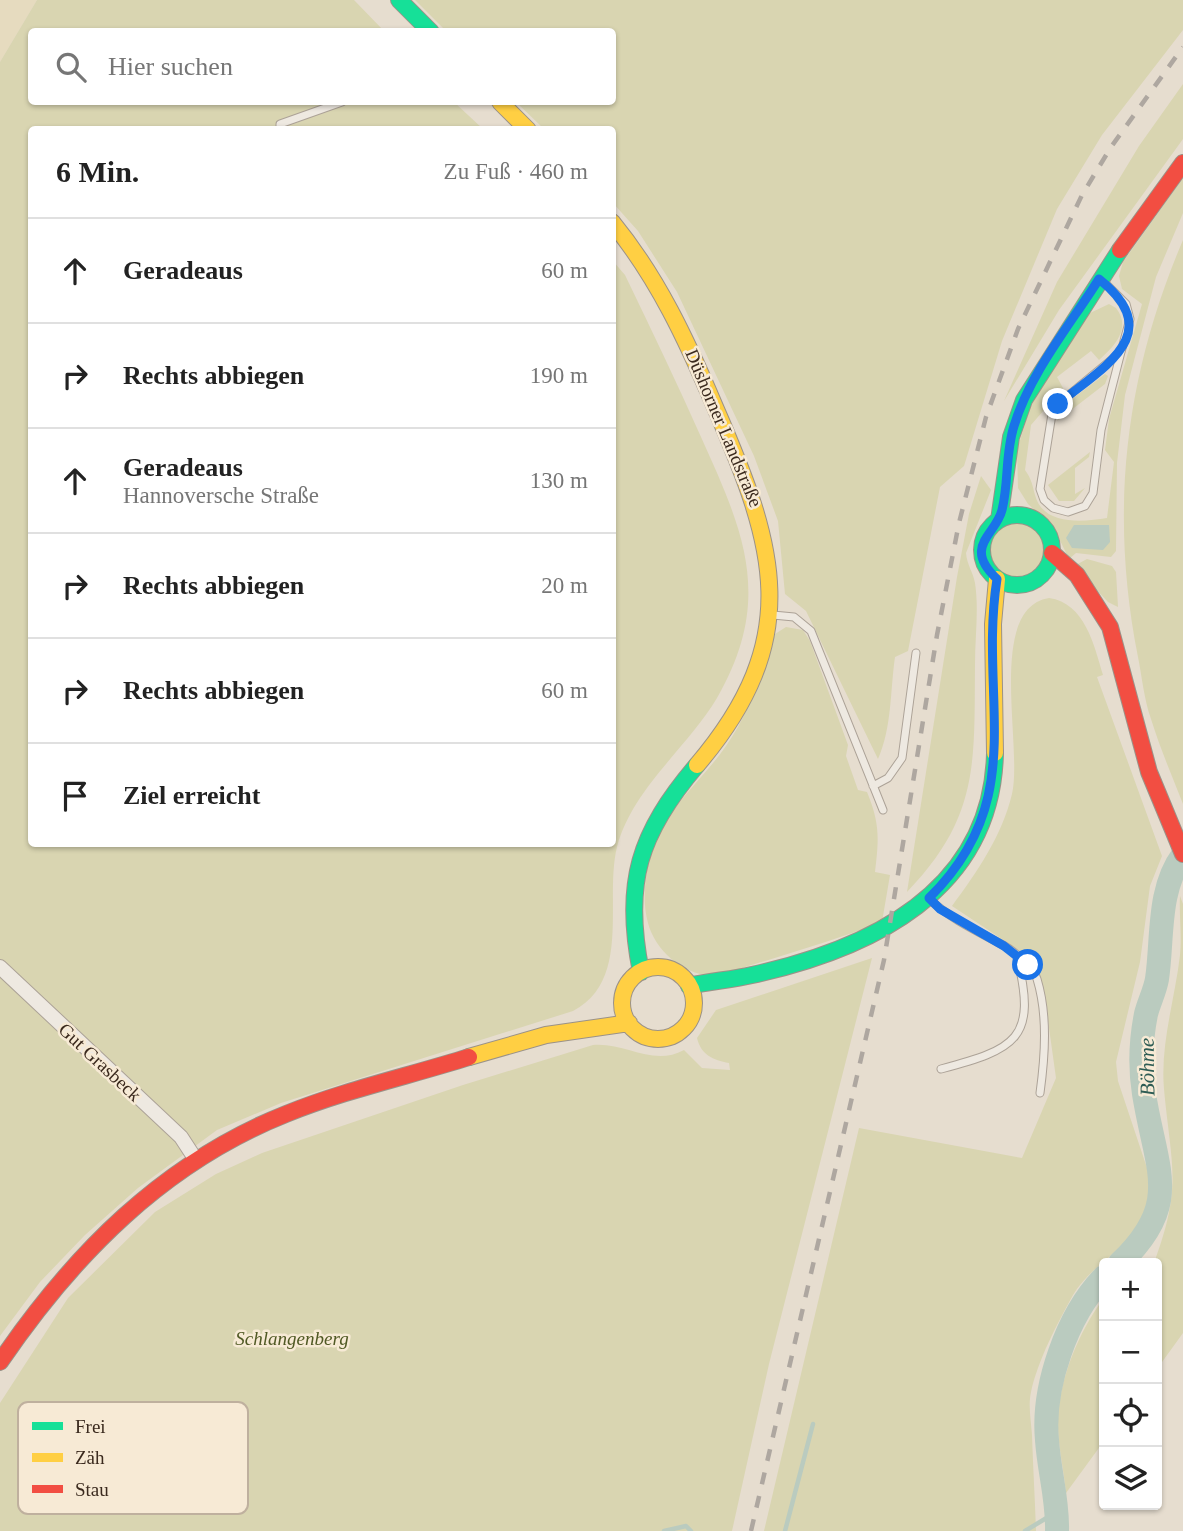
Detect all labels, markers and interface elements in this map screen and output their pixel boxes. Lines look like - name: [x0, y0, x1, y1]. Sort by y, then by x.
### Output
- search box: [28, 28, 616, 105]
- icon: search: [52, 48, 90, 86]
- text: Hier suchen: [108, 52, 233, 81]
- text: 6 Min.: [56, 155, 139, 188]
- text: Zu Fuß · 460 m: [444, 159, 588, 184]
- icon: ahead: [56, 252, 94, 290]
- text: Geradeaus: [123, 256, 243, 285]
- text: 60 m: [541, 258, 588, 283]
- street label: Düshorner Landstraße: [681, 346, 767, 510]
- icon: right: [56, 357, 94, 395]
- text: Rechts abbiegen: [123, 361, 304, 390]
- text: 190 m: [530, 363, 588, 388]
- route end: [1042, 388, 1073, 419]
- text: Geradeaus: [123, 453, 243, 482]
- icon: ahead: [56, 462, 94, 500]
- text: 130 m: [530, 468, 588, 493]
- text: Hannoversche Straße: [123, 483, 319, 508]
- icon: right: [56, 567, 94, 605]
- text: Rechts abbiegen: [123, 571, 304, 600]
- text: 20 m: [541, 573, 588, 598]
- icon: right: [56, 672, 94, 710]
- text: Rechts abbiegen: [123, 676, 304, 705]
- text: 60 m: [541, 678, 588, 703]
- icon: arrive: [56, 777, 94, 815]
- text: Ziel erreicht: [123, 781, 260, 810]
- route start: [1012, 949, 1043, 980]
- street label: Gut Grasbeck: [54, 1019, 146, 1106]
- water label: Böhme: [1134, 1038, 1160, 1096]
- map controls: [1099, 1258, 1162, 1510]
- button: +: [1099, 1258, 1162, 1321]
- button: −: [1099, 1321, 1162, 1384]
- park label: Schlangenberg: [235, 1328, 349, 1349]
- button: locate: [1099, 1384, 1162, 1447]
- legend: [18, 1402, 248, 1514]
- text: Frei: [75, 1416, 106, 1437]
- text: Zäh: [75, 1447, 105, 1468]
- button: layers: [1099, 1447, 1162, 1510]
- text: Stau: [75, 1479, 109, 1500]

